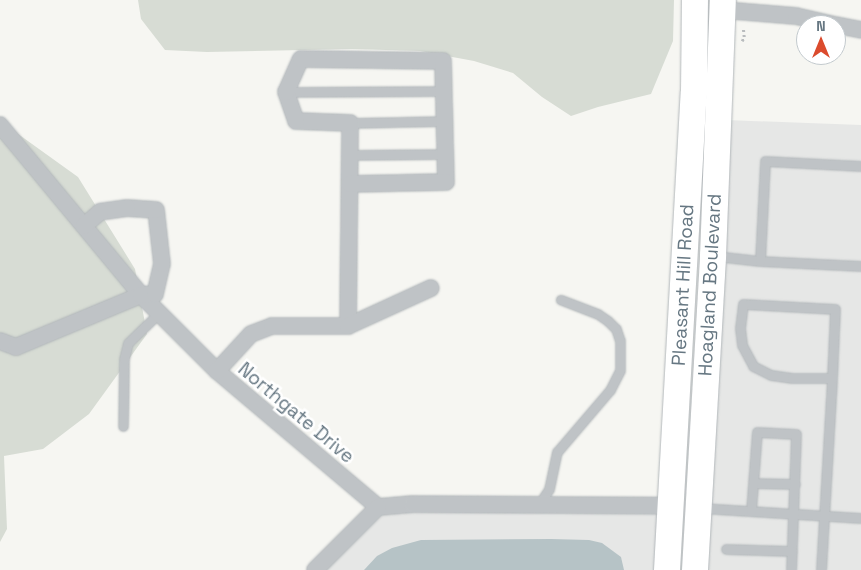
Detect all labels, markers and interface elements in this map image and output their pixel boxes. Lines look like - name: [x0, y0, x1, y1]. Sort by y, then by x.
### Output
- north arrow: [796, 15, 846, 65]
- text: N: [816, 17, 826, 35]
- street label: Hoagland Boulevard: [694, 193, 726, 377]
- street label: Pleasant Hill Road: [667, 204, 699, 366]
- street label: Northgate Drive: [233, 358, 359, 468]

